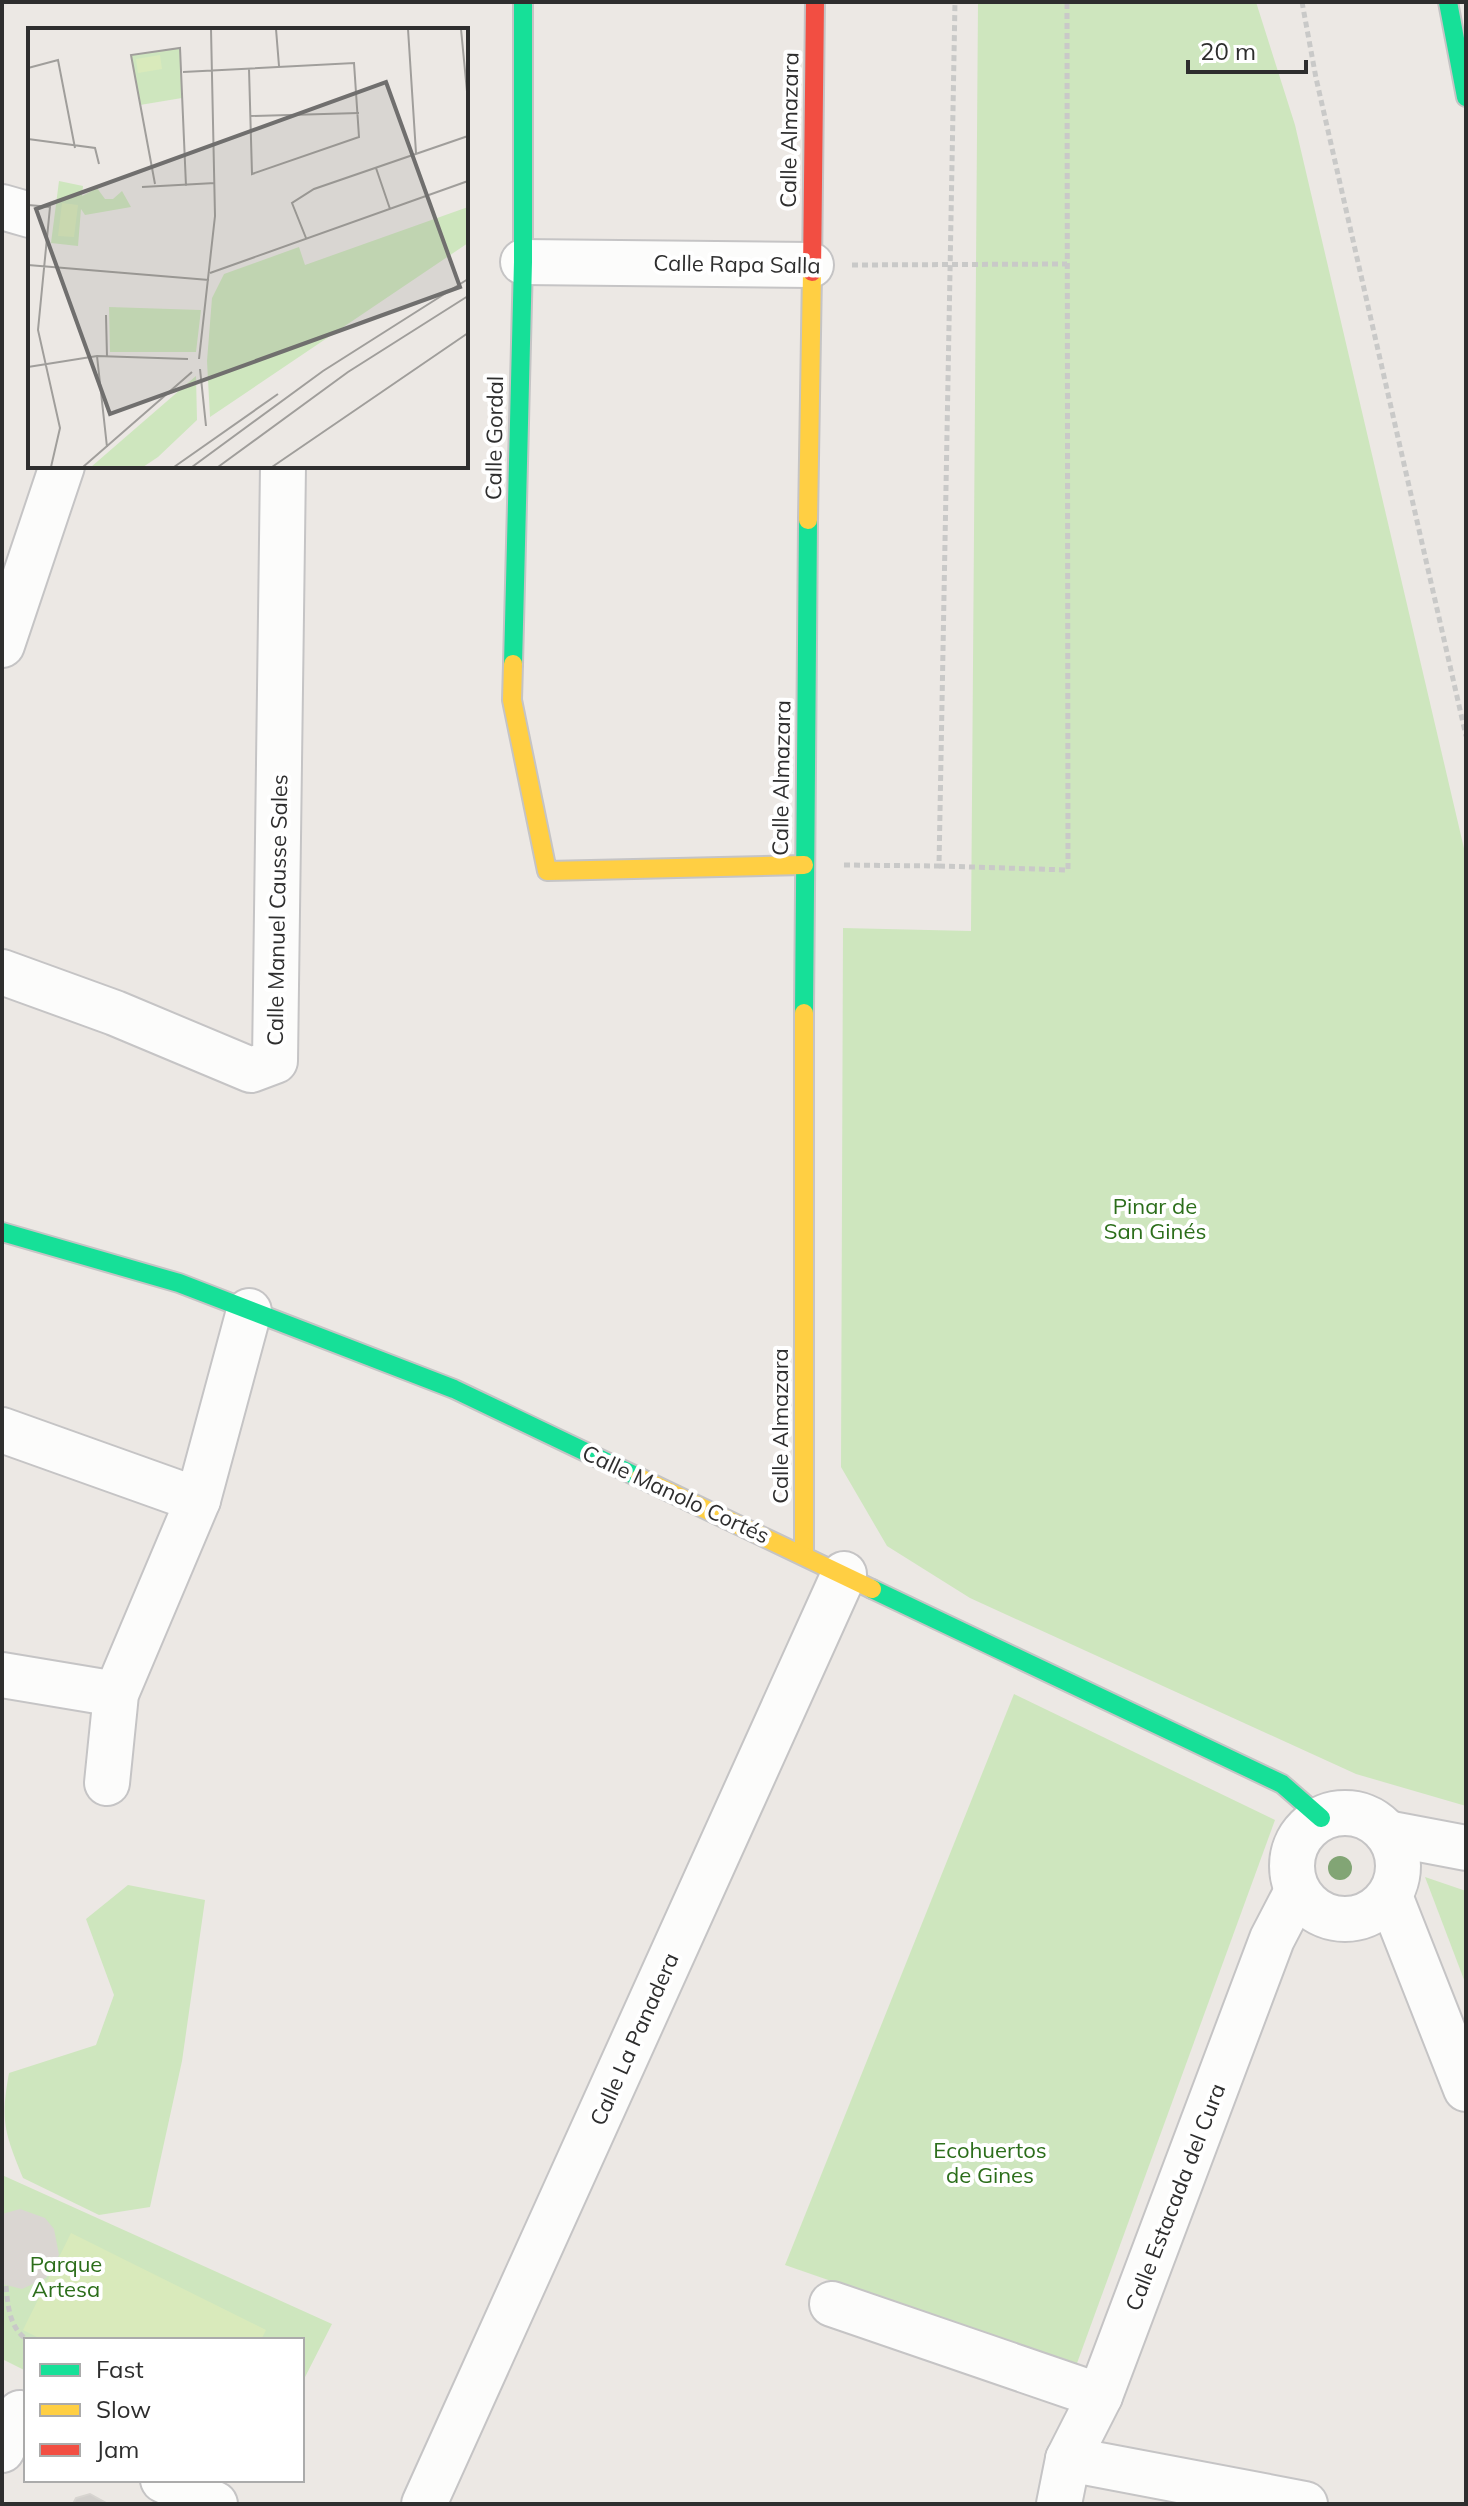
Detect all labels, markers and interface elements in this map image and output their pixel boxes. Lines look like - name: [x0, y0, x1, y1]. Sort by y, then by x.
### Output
- scale bar: [1188, 24, 1306, 74]
- inset map: [28, 28, 468, 468]
- text: 20 m: [1200, 36, 1256, 66]
- street label: Calle Almazara: [774, 52, 804, 208]
- street label: Calle Rapa Salla: [653, 249, 821, 279]
- street label: Calle Gordal: [479, 376, 509, 500]
- street label: Calle Almazara: [766, 700, 796, 856]
- street label: Calle Manuel Causse Sales: [261, 774, 293, 1046]
- park label: Pinar de San Ginés: [1104, 1192, 1206, 1245]
- street label: Calle Almazara: [766, 1348, 794, 1504]
- street label: Calle Manolo Cortés: [578, 1438, 774, 1550]
- street label: Calle La Panadera: [583, 1948, 685, 2130]
- street label: Calle Estacada del Cura: [1119, 2079, 1231, 2315]
- park label: Ecohuertos de Gines: [933, 2136, 1047, 2189]
- park label: Parque Artesa: [30, 2250, 102, 2303]
- legend: [24, 2338, 304, 2482]
- text: Fast: [96, 2354, 144, 2384]
- text: Slow: [96, 2394, 151, 2424]
- text: Jam: [96, 2434, 139, 2464]

